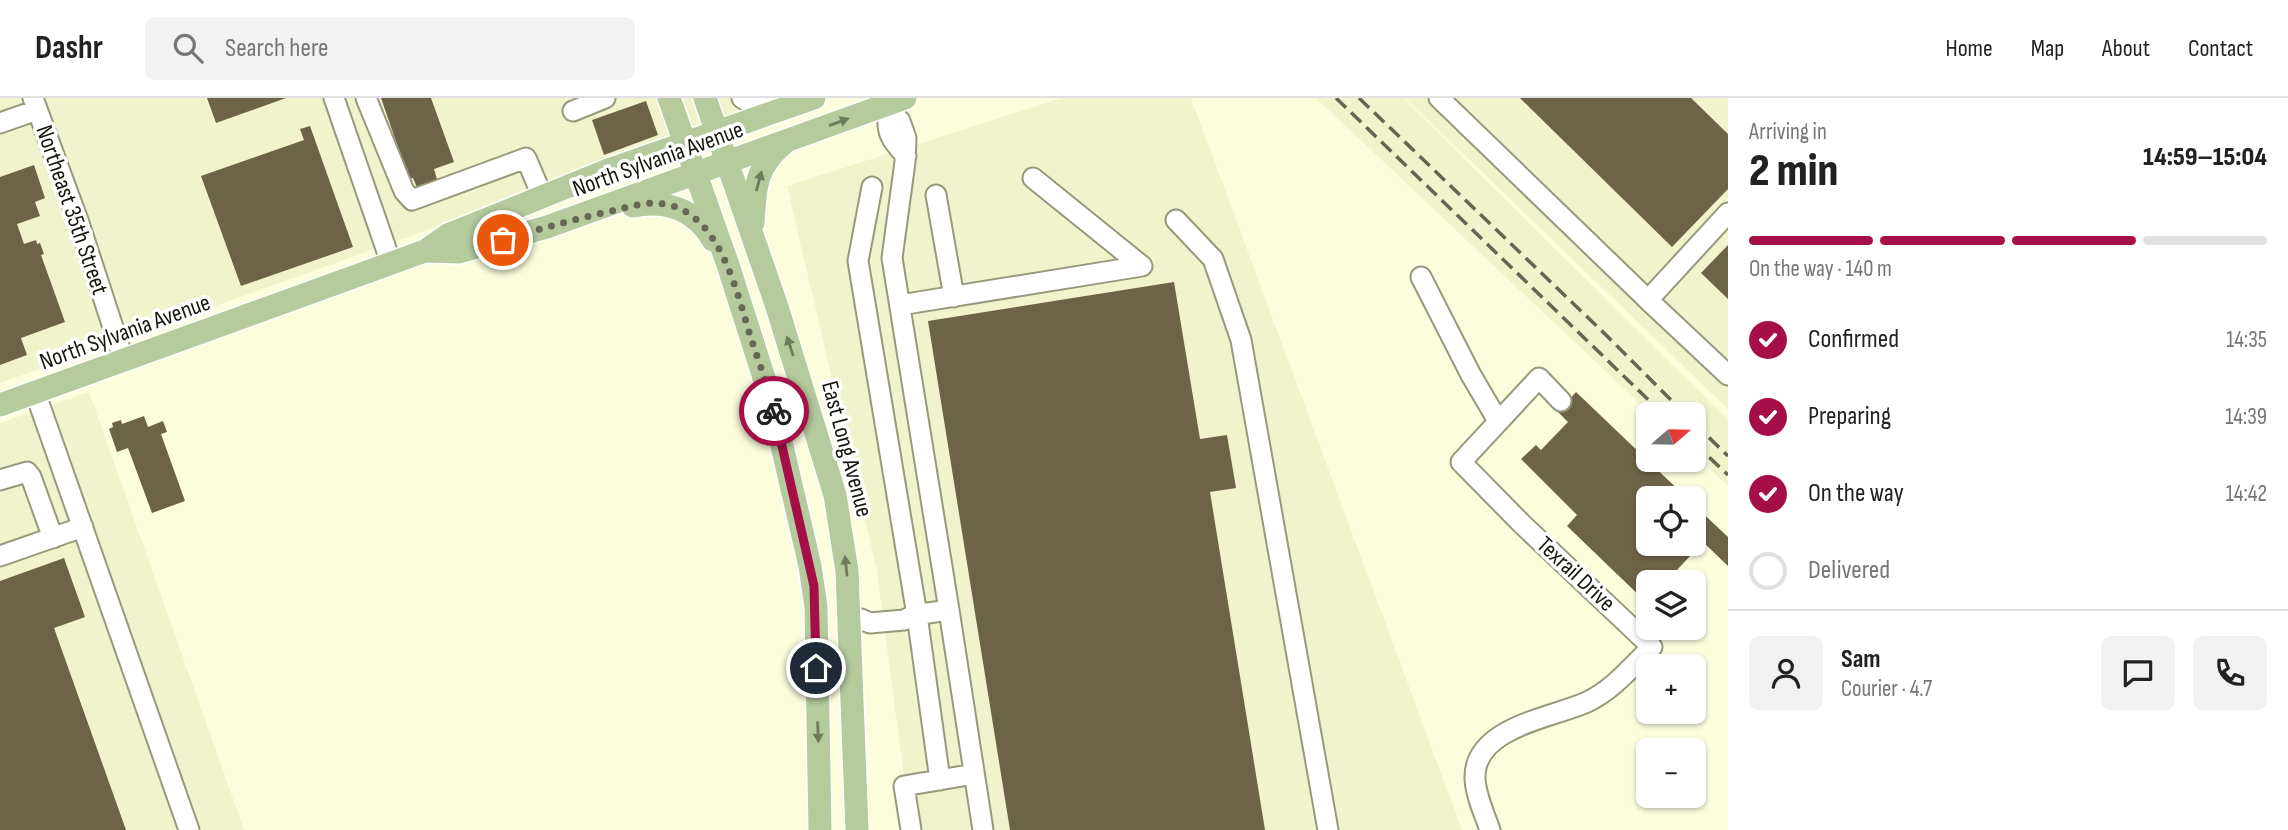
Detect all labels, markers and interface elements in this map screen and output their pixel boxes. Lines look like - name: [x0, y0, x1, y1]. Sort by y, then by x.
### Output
- search box: [145, 17, 635, 80]
- text: Dashr: [35, 28, 103, 68]
- icon: search: [169, 29, 207, 67]
- text: Search here: [225, 33, 328, 64]
- text: Home: [1945, 34, 1993, 63]
- text: Map: [2031, 34, 2064, 63]
- text: About: [2102, 34, 2150, 63]
- text: Contact: [2188, 34, 2253, 63]
- street label: North Sylvania Avenue: [569, 115, 747, 203]
- one-way arrow: [829, 116, 850, 127]
- text: Arriving in: [1749, 118, 1827, 146]
- street label: Northeast 35th Street: [29, 121, 115, 299]
- text: 14:59–15:04: [2143, 142, 2267, 173]
- text: 2 min: [1749, 144, 1838, 199]
- one-way arrow: [754, 170, 764, 191]
- pin: [473, 210, 533, 270]
- icon: bag: [484, 221, 522, 259]
- text: On the way · 140 m: [1749, 255, 1892, 283]
- street label: North Sylvania Avenue: [36, 288, 214, 376]
- icon: check: [1749, 321, 1787, 359]
- text: Confirmed: [1808, 324, 1899, 355]
- text: 14:35: [2226, 326, 2267, 354]
- one-way arrow: [784, 336, 795, 357]
- courier: [739, 376, 809, 446]
- street label: East Long Avenue: [815, 378, 879, 520]
- icon: bike: [755, 392, 793, 430]
- icon: check: [1749, 398, 1787, 436]
- text: Preparing: [1808, 401, 1891, 432]
- north arrow: [1636, 402, 1706, 472]
- map controls: [1636, 402, 1706, 808]
- text: 14:39: [2225, 403, 2267, 431]
- icon: check: [1749, 475, 1787, 513]
- text: On the way: [1808, 478, 1904, 509]
- text: 14:42: [2226, 480, 2267, 508]
- button: locate: [1636, 486, 1706, 556]
- street label: Texrail Drive: [1531, 530, 1621, 618]
- one-way arrow: [840, 555, 851, 577]
- text: Delivered: [1808, 555, 1890, 586]
- button: layers: [1636, 570, 1706, 640]
- button: person: [1749, 636, 1823, 710]
- button: chat: [2101, 636, 2175, 710]
- button: phone: [2193, 636, 2267, 710]
- pin: [786, 638, 846, 698]
- text: Sam: [1841, 644, 1881, 675]
- icon: home: [797, 649, 835, 687]
- button: +: [1636, 654, 1706, 724]
- text: Courier · 4.7: [1841, 675, 1932, 703]
- one-way arrow: [812, 722, 823, 744]
- button: −: [1636, 738, 1706, 808]

